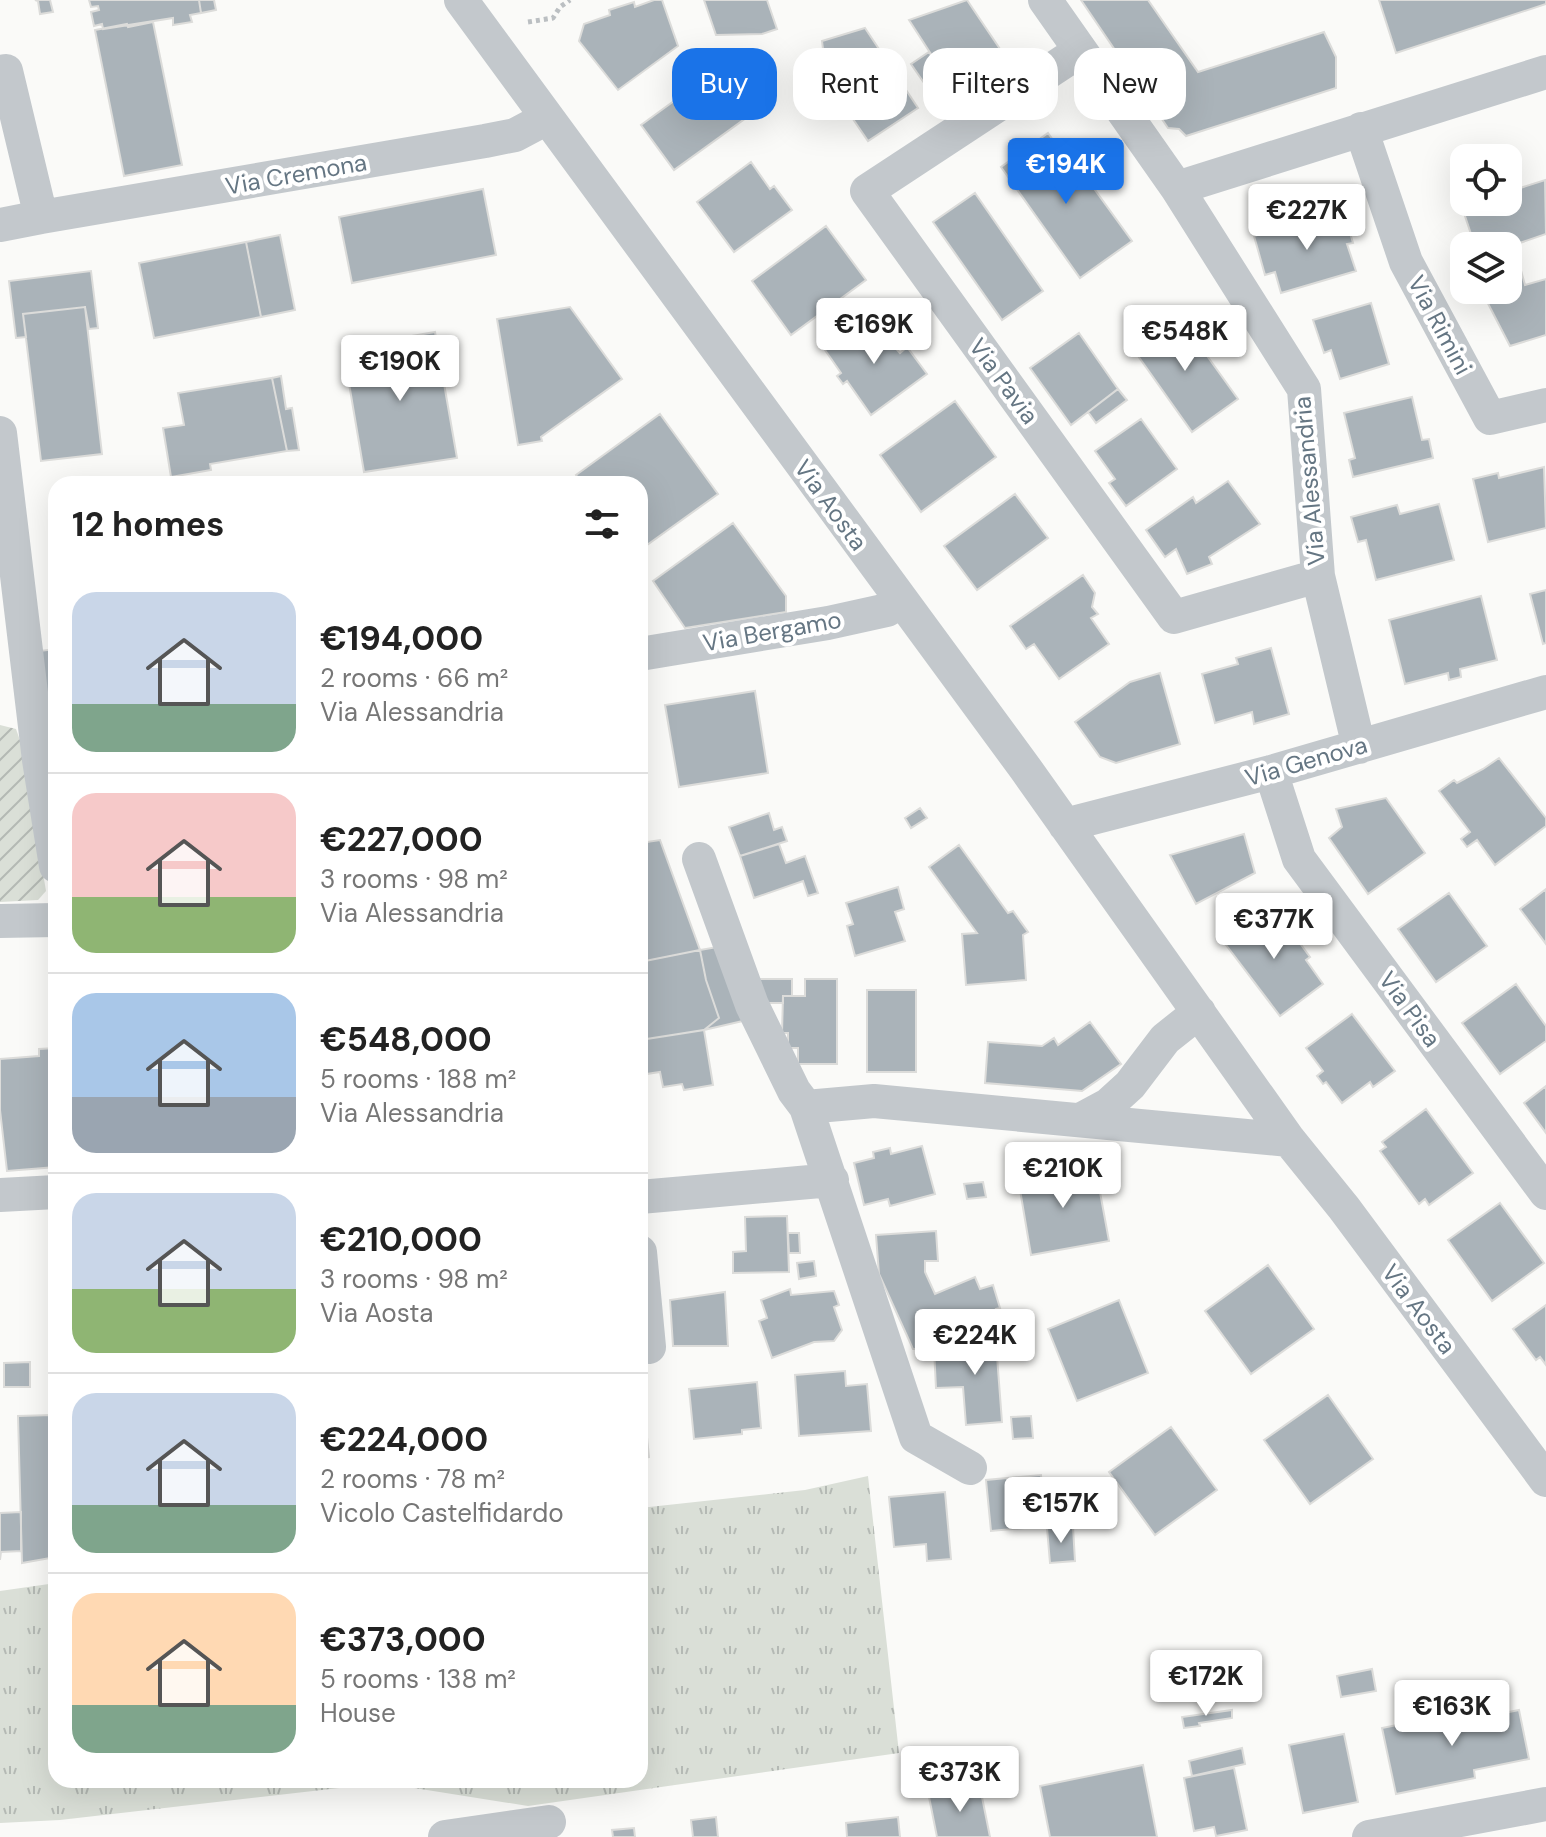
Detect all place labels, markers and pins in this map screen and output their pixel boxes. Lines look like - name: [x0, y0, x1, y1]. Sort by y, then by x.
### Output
- pin: €194K: [1010, 138, 1122, 206]
- pin: €227K: [1251, 184, 1363, 252]
- pin: €169K: [818, 298, 930, 366]
- pin: €548K: [1129, 305, 1241, 373]
- pin: €190K: [344, 335, 456, 403]
- pin: €377K: [1218, 893, 1330, 961]
- pin: €210K: [1007, 1142, 1119, 1210]
- pin: €224K: [919, 1309, 1031, 1377]
- pin: €157K: [1005, 1477, 1117, 1545]
- pin: €172K: [1150, 1650, 1262, 1718]
- pin: €163K: [1396, 1680, 1508, 1748]
- pin: €373K: [904, 1746, 1016, 1814]

